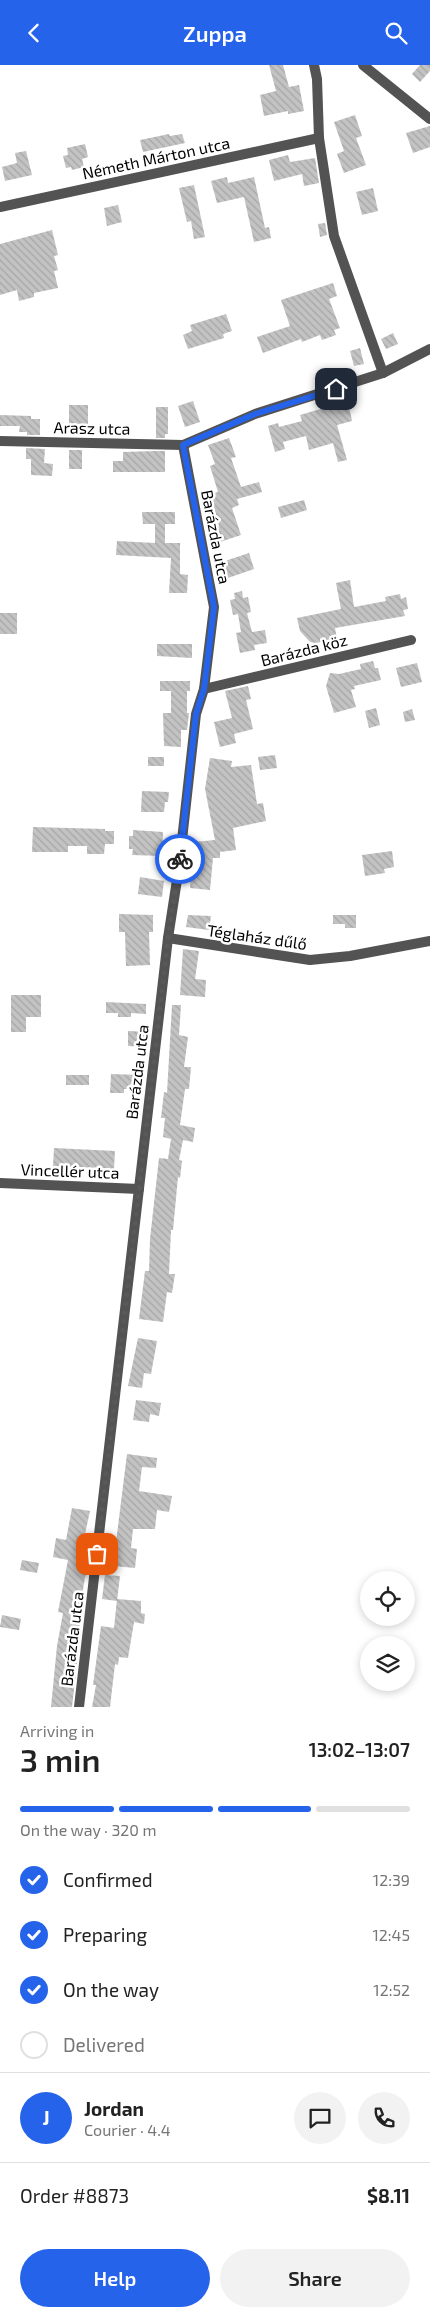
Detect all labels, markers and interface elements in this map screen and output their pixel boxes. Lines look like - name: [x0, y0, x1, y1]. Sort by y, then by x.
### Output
- icon: back: [20, 19, 48, 47]
- icon: search: [382, 19, 410, 47]
- text: Zuppa: [183, 20, 247, 46]
- street label: Németh Márton utca: [80, 133, 231, 182]
- pin: [315, 368, 357, 410]
- icon: home: [322, 375, 350, 403]
- street label: Arasz utca: [53, 417, 131, 438]
- street label: Barázda utca: [198, 488, 235, 586]
- street label: Barázda köz: [259, 630, 349, 669]
- courier: [155, 834, 205, 884]
- icon: bike: [166, 845, 194, 873]
- street label: Téglaház dűlő: [206, 920, 308, 953]
- street label: Barázda utca: [121, 1023, 152, 1120]
- street label: Vincellér utca: [20, 1159, 120, 1182]
- pin: [76, 1533, 118, 1575]
- icon: bag: [83, 1540, 111, 1568]
- map controls: [360, 1571, 415, 1691]
- button: locate: [360, 1571, 415, 1626]
- street label: Barázda utca: [56, 1590, 87, 1687]
- button: layers: [360, 1636, 415, 1691]
- text: Arriving in: [20, 1721, 94, 1740]
- text: 13:02–13:07: [309, 1738, 410, 1761]
- text: 3 min: [20, 1740, 101, 1778]
- text: On the way · 320 m: [20, 1820, 157, 1839]
- icon: check: [20, 1866, 48, 1894]
- text: Confirmed: [63, 1868, 153, 1891]
- text: 12:39: [373, 1870, 410, 1889]
- icon: check: [20, 1921, 48, 1949]
- text: Preparing: [63, 1923, 147, 1946]
- text: 12:45: [372, 1925, 410, 1944]
- icon: check: [20, 1976, 48, 2004]
- text: On the way: [63, 1978, 159, 2001]
- text: 12:52: [373, 1980, 410, 1999]
- text: Delivered: [63, 2033, 145, 2056]
- button: chat: [294, 2092, 346, 2144]
- button: phone: [358, 2092, 410, 2144]
- text: Jordan: [84, 2097, 144, 2120]
- text: J: [42, 2106, 50, 2129]
- text: Courier · 4.4: [84, 2120, 171, 2139]
- text: Order #8873: [20, 2184, 129, 2207]
- text: $8.11: [367, 2184, 410, 2207]
- button: Help: [20, 2249, 210, 2307]
- button: Share: [220, 2249, 410, 2307]

